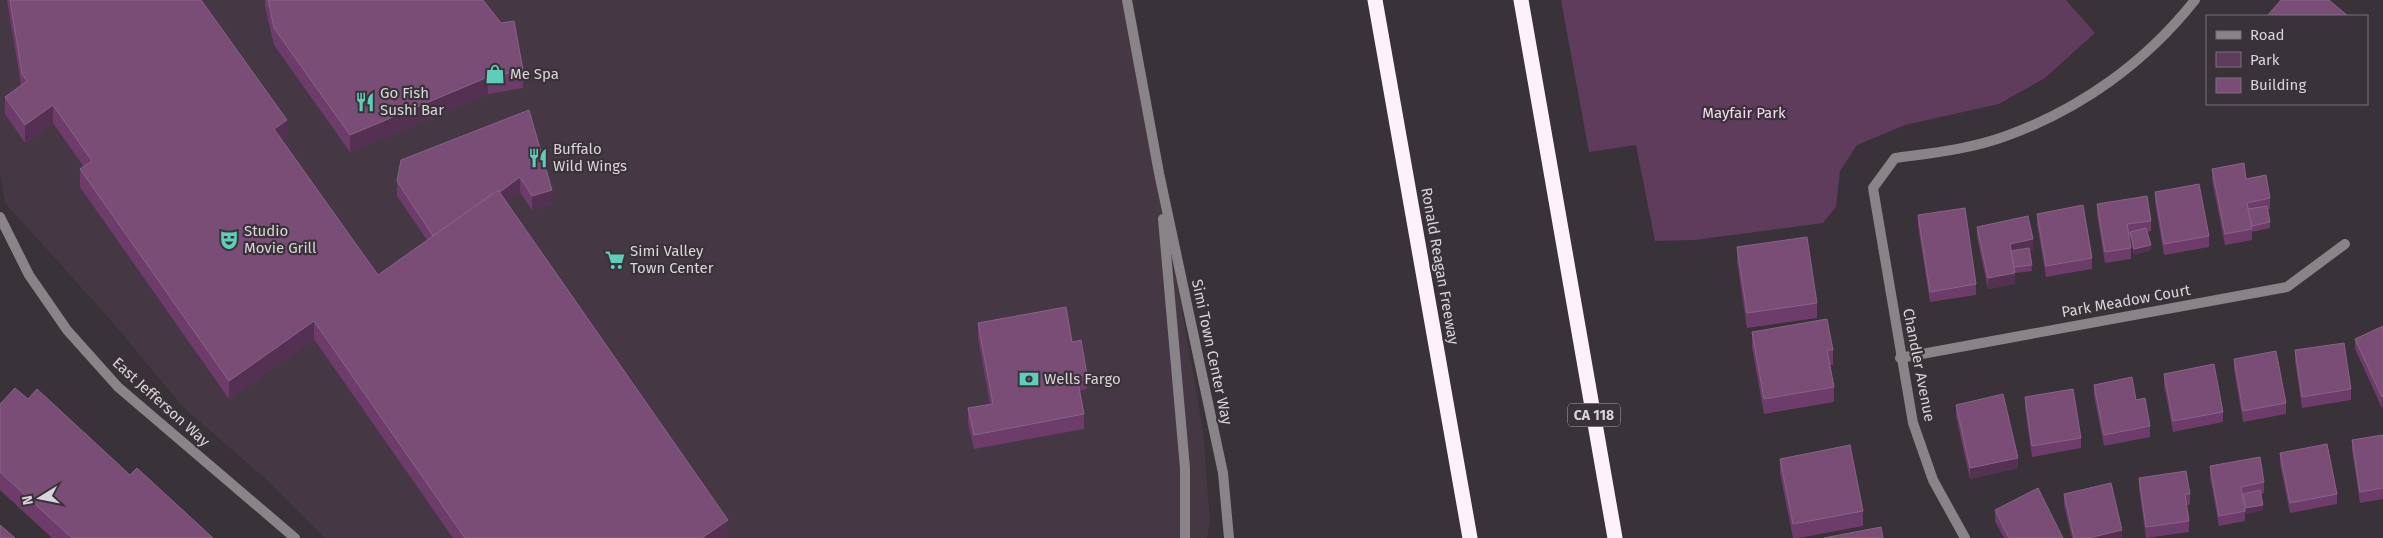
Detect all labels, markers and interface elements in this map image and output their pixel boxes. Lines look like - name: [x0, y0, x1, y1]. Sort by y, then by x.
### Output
- legend: [2206, 15, 2368, 105]
- text: Road: [2250, 26, 2285, 44]
- text: Park: [2250, 51, 2280, 69]
- shop icon: Me Spa: [484, 63, 506, 85]
- place label: Me Spa: [510, 65, 559, 83]
- text: Building: [2250, 76, 2306, 94]
- place label: Go Fish Sushi Bar: [380, 84, 444, 119]
- restaurant icon: Go Fish Sushi Bar: [354, 91, 376, 113]
- park label: Mayfair Park: [1702, 104, 1786, 122]
- place label: Buffalo Wild Wings: [553, 140, 627, 175]
- restaurant icon: Buffalo Wild Wings: [527, 147, 549, 169]
- street label: Ronald Reagan Freeway: [1417, 186, 1463, 347]
- place label: Studio Movie Grill: [244, 222, 317, 257]
- theatre icon: Studio Movie Grill: [218, 229, 240, 251]
- place label: Simi Valley Town Center: [630, 242, 714, 277]
- supermarket icon: Simi Valley Town Center: [604, 249, 626, 271]
- street label: Simi Town Center Way: [1188, 278, 1236, 427]
- street label: Park Meadow Court: [2060, 281, 2192, 321]
- street label: Chandler Avenue: [1899, 307, 1939, 423]
- street label: East Jefferson Way: [109, 354, 214, 451]
- bank icon: Wells Fargo: [1018, 368, 1040, 390]
- place label: Wells Fargo: [1044, 370, 1121, 388]
- road number: CA 118: [1568, 404, 1620, 426]
- north arrow: [15, 473, 65, 523]
- text: N: [19, 494, 37, 506]

